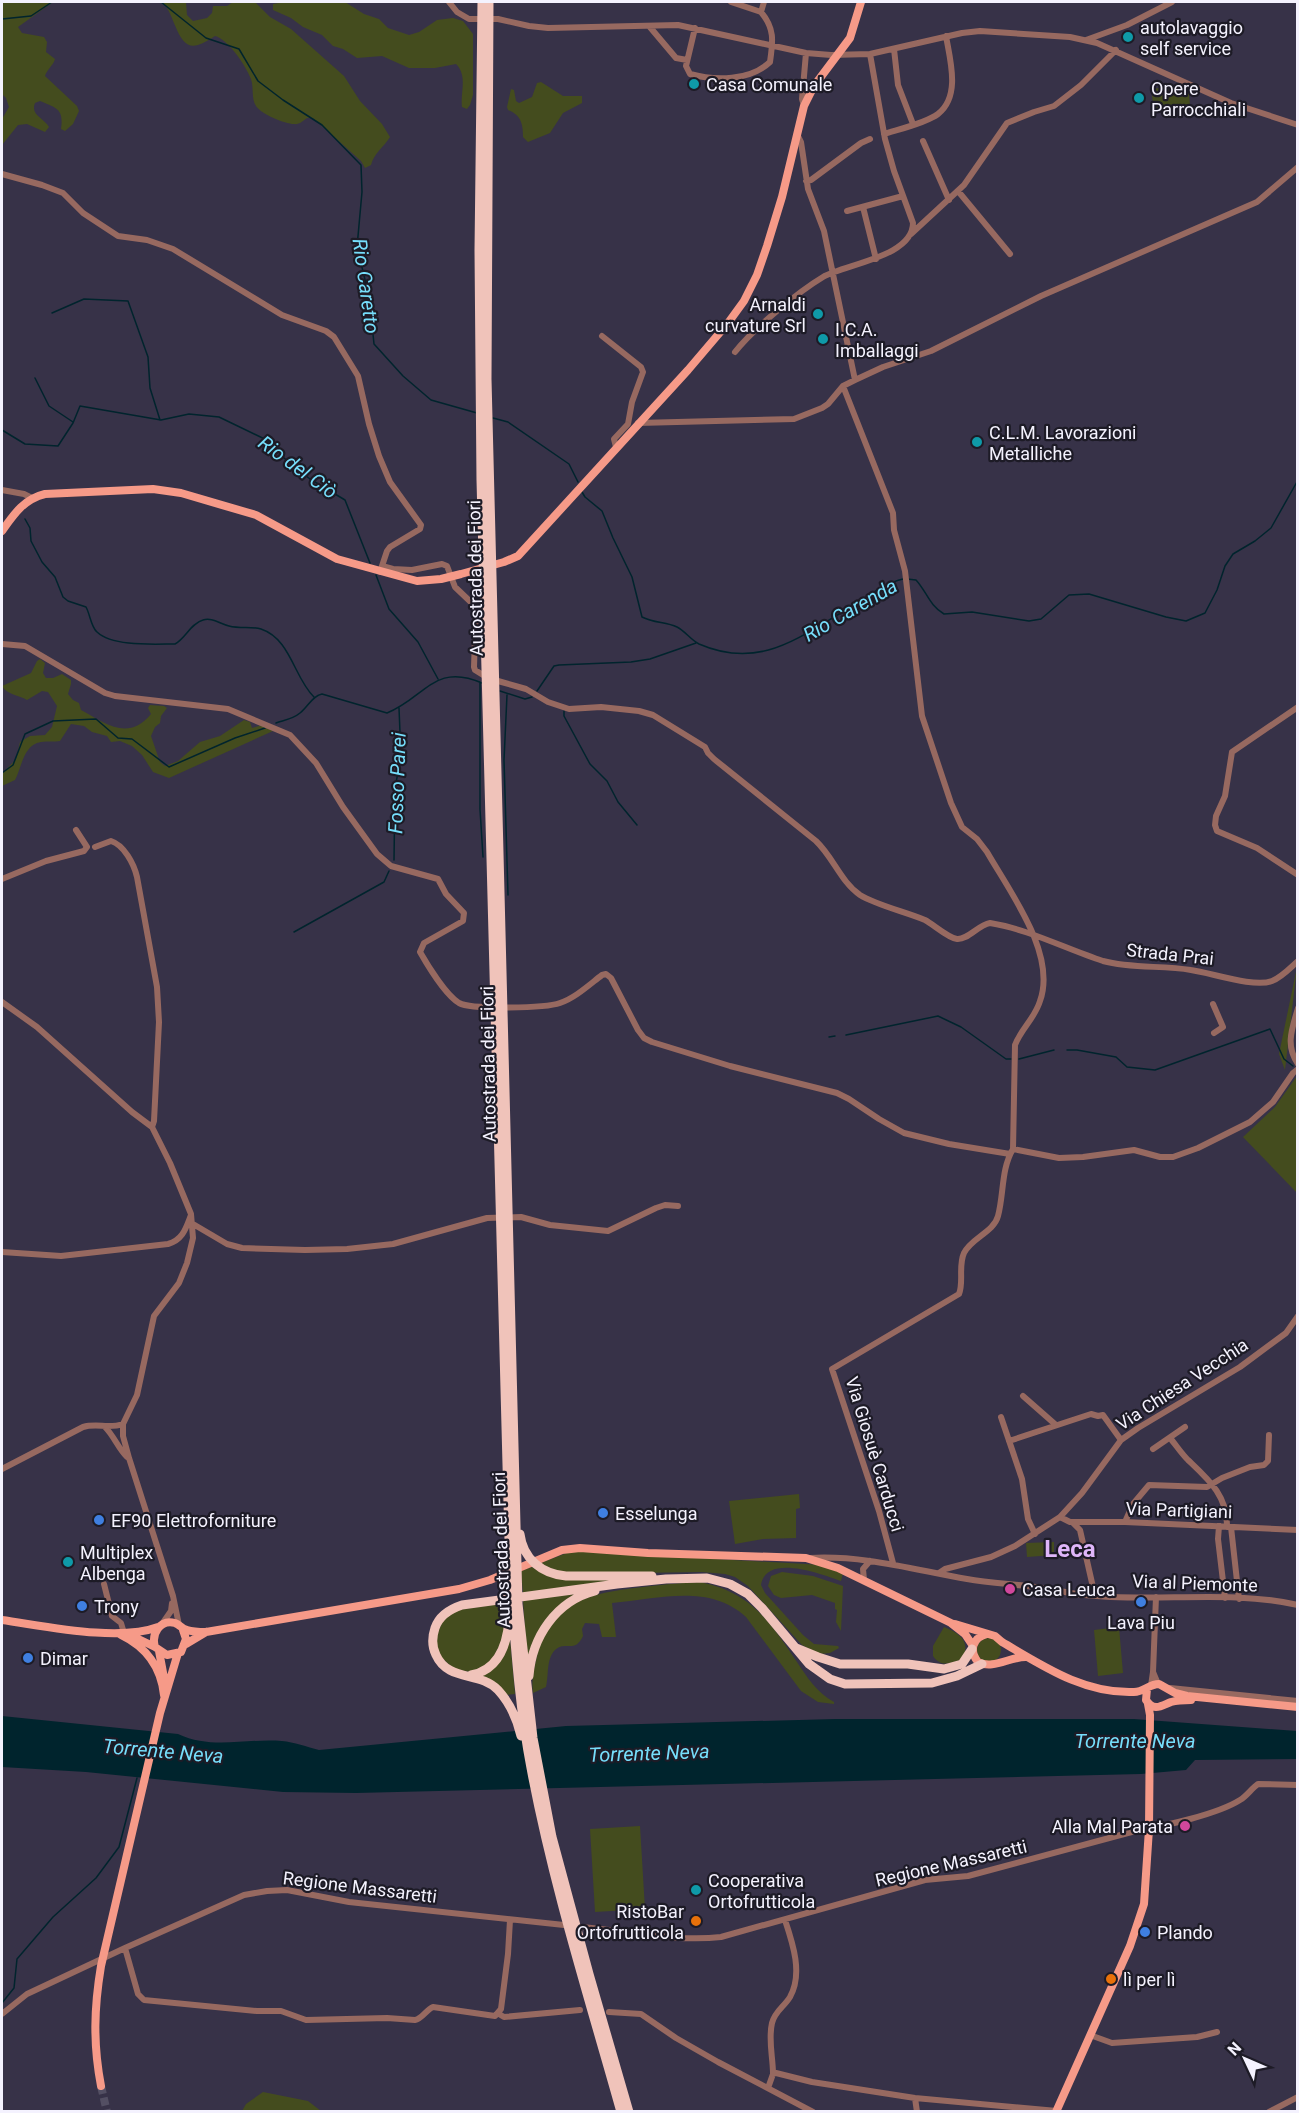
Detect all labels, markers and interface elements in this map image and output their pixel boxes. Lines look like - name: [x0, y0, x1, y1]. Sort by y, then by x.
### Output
- place label: autolavaggio self service: [1140, 17, 1243, 59]
- marker: autolavaggio self service: [1121, 30, 1135, 44]
- place label: Casa Comunale: [706, 74, 832, 95]
- marker: Casa Comunale: [687, 77, 701, 91]
- place label: Opere Parrocchiali: [1151, 78, 1246, 120]
- marker: Opere Parrocchiali: [1132, 91, 1146, 105]
- water label: Rio Caretto: [347, 237, 385, 335]
- place label: Arnaldi curvature Srl: [705, 294, 806, 336]
- marker: Arnaldi curvature Srl: [811, 307, 825, 321]
- place label: I.C.A. Imballaggi: [835, 319, 919, 361]
- marker: I.C.A. Imballaggi: [816, 332, 830, 346]
- place label: C.L.M. Lavorazioni Metalliche: [989, 422, 1136, 464]
- water label: Rio del Ciò: [254, 430, 342, 504]
- marker: C.L.M. Lavorazioni Metalliche: [970, 435, 984, 449]
- street label: Autostrada dei Fiori: [463, 500, 487, 656]
- water label: Rio Carenda: [799, 573, 901, 647]
- water label: Fosso Parei: [383, 732, 411, 834]
- street label: Strada Prai: [1125, 939, 1215, 969]
- street label: Autostrada dei Fiori: [476, 986, 500, 1142]
- street label: Via Chiesa Vecchia: [1112, 1334, 1252, 1434]
- street label: Via Giosuè Carducci: [841, 1374, 909, 1534]
- street label: Autostrada dei Fiori: [488, 1472, 514, 1628]
- street label: Via Partigiani: [1125, 1498, 1233, 1522]
- place label: Esselunga: [615, 1503, 698, 1524]
- marker: Esselunga: [596, 1506, 610, 1520]
- place label: EF90 Elettroforniture: [111, 1510, 276, 1531]
- marker: EF90 Elettroforniture: [92, 1513, 106, 1527]
- district label: Leca: [1044, 1535, 1096, 1563]
- place label: Multiplex Albenga: [80, 1542, 153, 1584]
- marker: Multiplex Albenga: [61, 1555, 75, 1569]
- street label: Via al Piemonte: [1132, 1570, 1258, 1596]
- place label: Casa Leuca: [1022, 1579, 1115, 1600]
- marker: Casa Leuca: [1003, 1582, 1017, 1596]
- marker: Lava Piu: [1134, 1595, 1148, 1609]
- place label: Trony: [94, 1596, 139, 1617]
- marker: Trony: [75, 1599, 89, 1613]
- place label: Lava Piu: [1107, 1612, 1175, 1633]
- place label: Dimar: [40, 1648, 88, 1669]
- marker: Dimar: [21, 1651, 35, 1665]
- water label: Torrente Neva: [1075, 1729, 1195, 1753]
- water label: Torrente Neva: [102, 1734, 224, 1768]
- water label: Torrente Neva: [588, 1739, 710, 1767]
- place label: Alla Mal Parata: [1052, 1816, 1173, 1837]
- marker: Alla Mal Parata: [1178, 1819, 1192, 1833]
- street label: Regione Massaretti: [873, 1835, 1029, 1891]
- street label: Regione Massaretti: [282, 1867, 438, 1907]
- place label: Cooperativa Ortofrutticola: [708, 1870, 815, 1912]
- marker: Cooperativa Ortofrutticola: [689, 1883, 703, 1897]
- place label: RistoBar Ortofrutticola: [577, 1901, 684, 1943]
- marker: RistoBar Ortofrutticola: [689, 1914, 703, 1928]
- place label: Plando: [1157, 1922, 1213, 1943]
- marker: Plando: [1138, 1925, 1152, 1939]
- place label: lì per lì: [1123, 1969, 1175, 1990]
- marker: lì per lì: [1104, 1972, 1118, 1986]
- north arrow: [1215, 2029, 1275, 2089]
- text: N: [1224, 2038, 1245, 2060]

